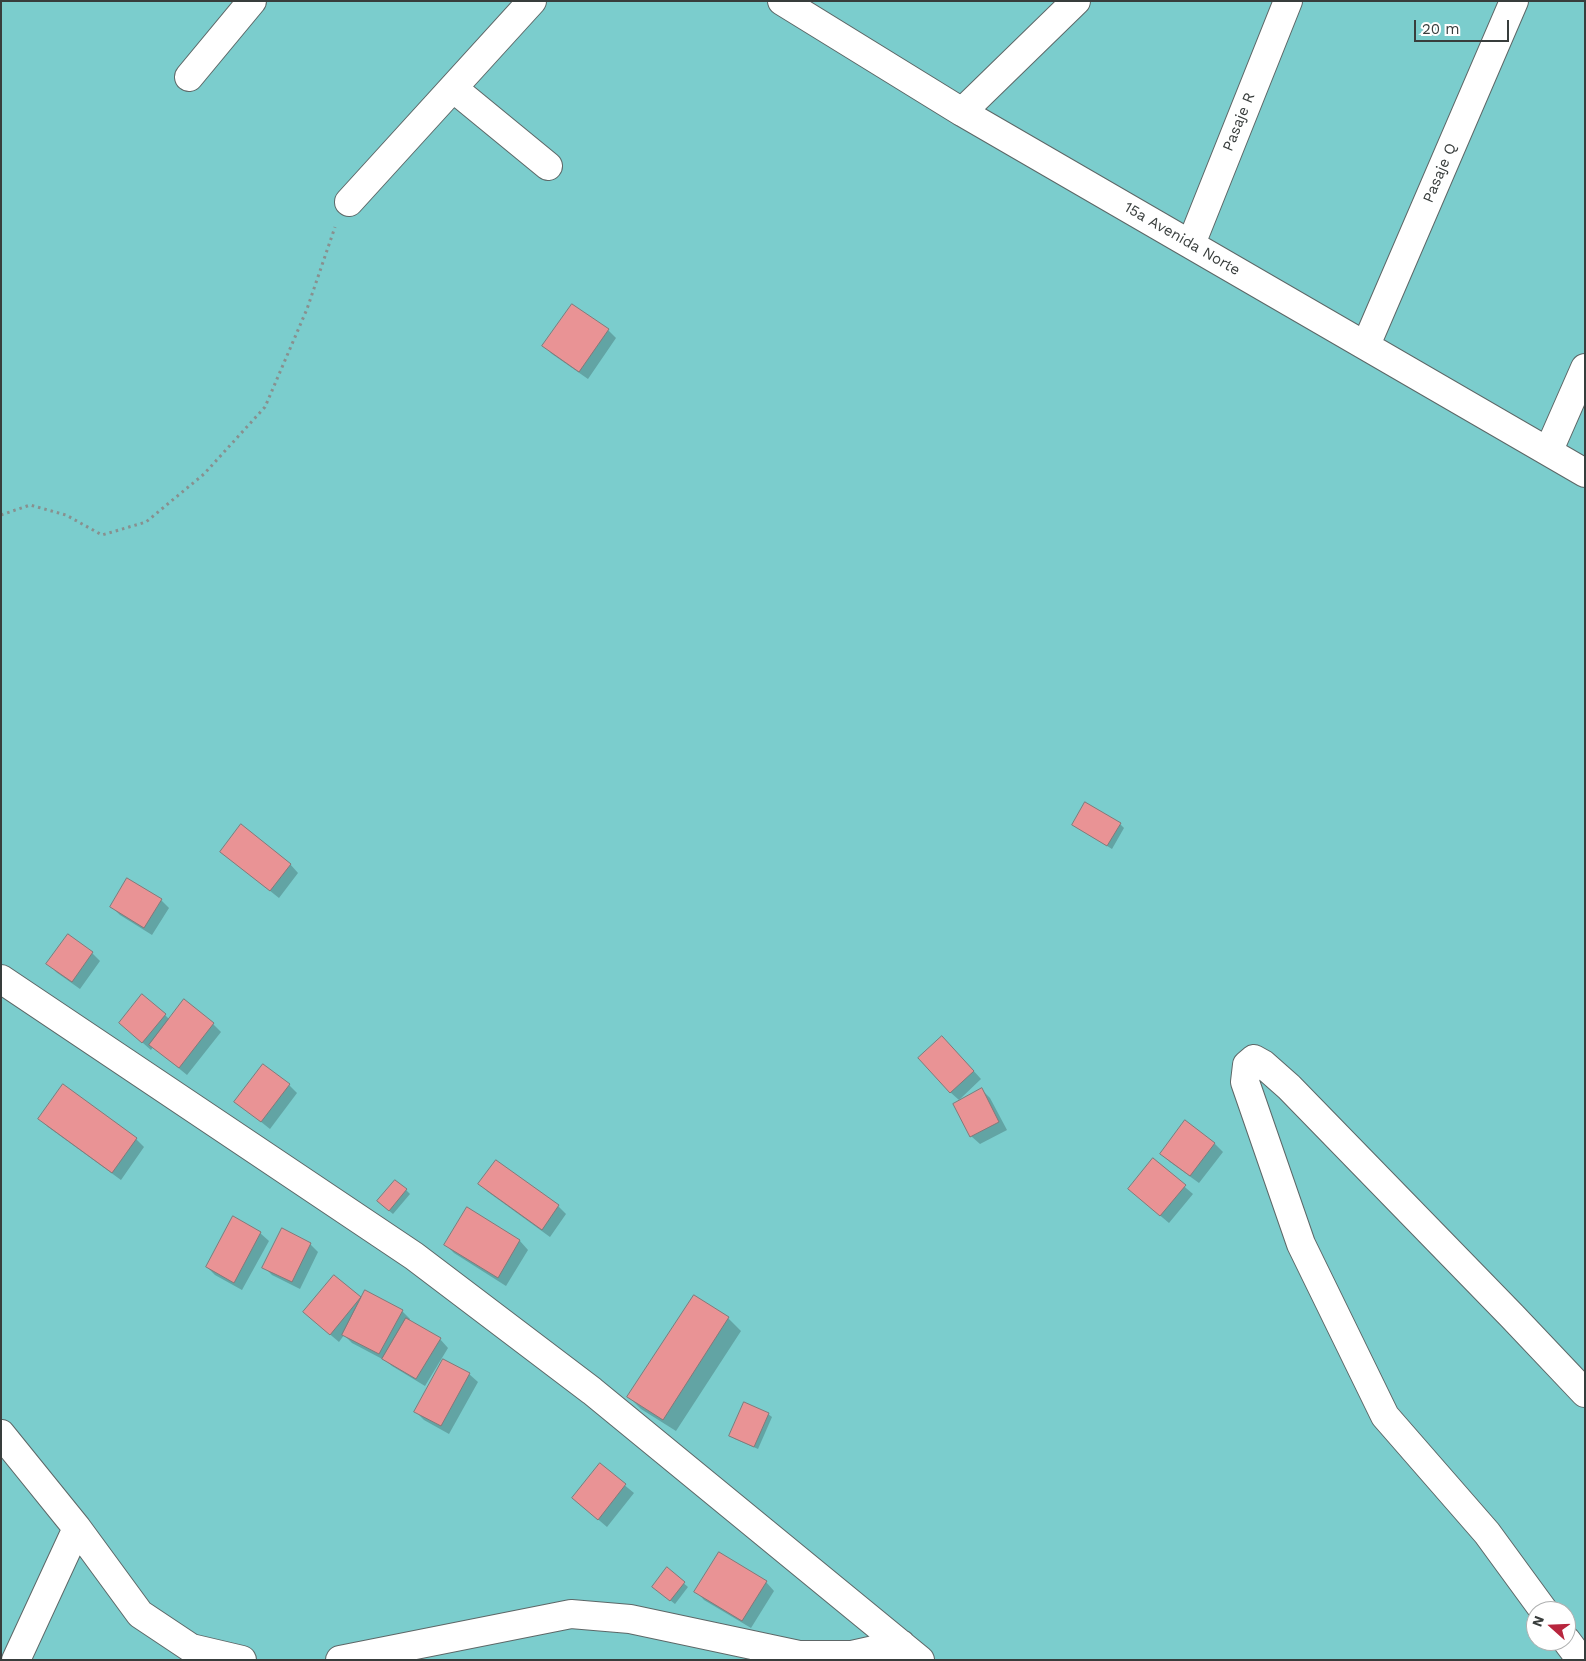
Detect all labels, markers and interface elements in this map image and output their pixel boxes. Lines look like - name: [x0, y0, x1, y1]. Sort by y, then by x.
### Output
- scale bar: [1416, 10, 1511, 42]
- text: 20 m: [1422, 20, 1460, 38]
- street label: Pasaje R: [1219, 90, 1259, 154]
- street label: Pasaje Q: [1419, 140, 1461, 206]
- street label: 15a Avenida Norte: [1121, 198, 1243, 280]
- north arrow: [1526, 1601, 1576, 1651]
- text: N: [1529, 1614, 1547, 1629]

